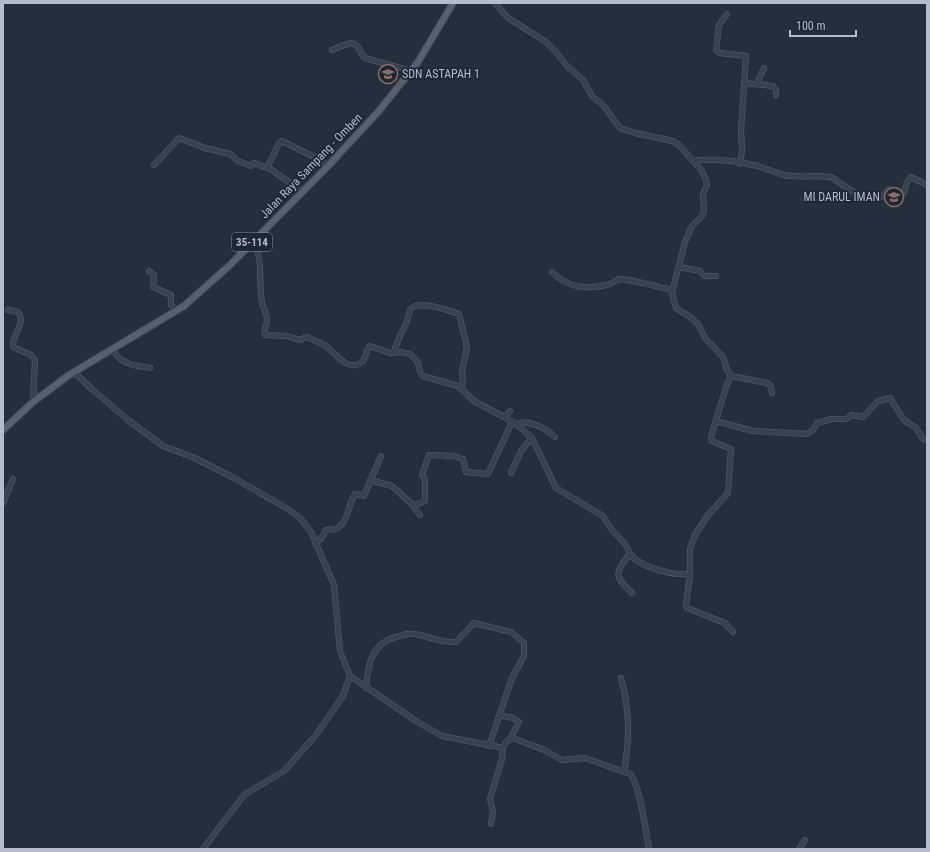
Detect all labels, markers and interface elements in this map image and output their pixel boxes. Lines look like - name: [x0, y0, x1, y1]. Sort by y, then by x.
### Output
- scale bar: [790, 12, 856, 38]
- text: 100 m: [796, 19, 826, 33]
- school or university icon: SDN ASTAPAH 1: [377, 63, 399, 85]
- place label: SDN ASTAPAH 1: [402, 67, 480, 81]
- street label: Jalan Raya Sampang - Omben: [257, 110, 365, 221]
- school or university icon: MI DARUL IMAN: [883, 186, 905, 208]
- place label: MI DARUL IMAN: [803, 190, 880, 204]
- road number: 35-114: [232, 233, 272, 251]

